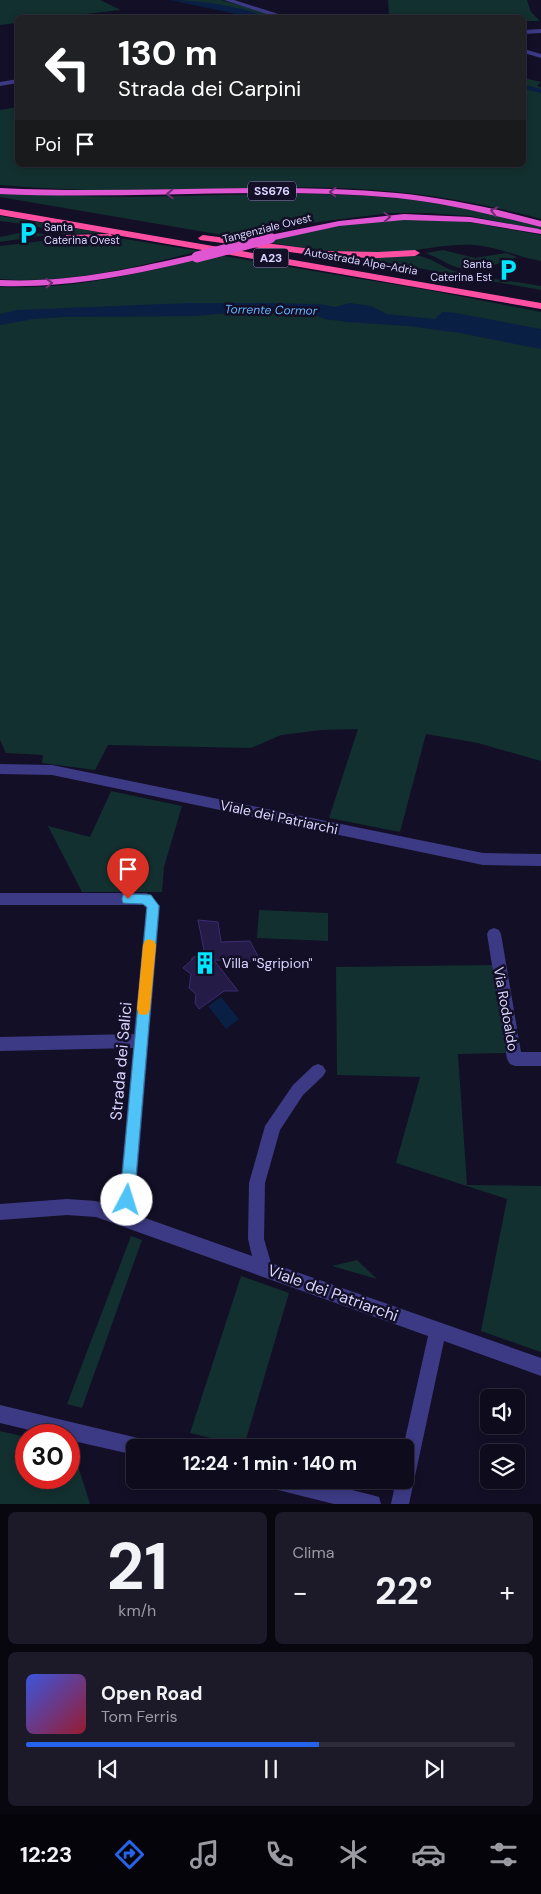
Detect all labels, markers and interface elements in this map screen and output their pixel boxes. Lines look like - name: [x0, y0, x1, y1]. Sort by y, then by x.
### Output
- text: 130 m: [118, 30, 218, 76]
- icon: left: [35, 35, 100, 100]
- text: Strada dei Carpini: [118, 74, 301, 103]
- icon: arrive: [71, 130, 99, 158]
- text: Poi: [35, 132, 61, 157]
- road number: SS676: [248, 182, 296, 200]
- one-way arrow: [329, 187, 336, 197]
- one-way arrow: [166, 188, 174, 199]
- one-way arrow: [489, 207, 498, 217]
- street label: Tangenziale Ovest: [221, 210, 313, 246]
- one-way arrow: [384, 212, 391, 222]
- parking icon: Santa Caterina Ovest: [15, 220, 41, 246]
- place label: Santa Caterina Ovest: [44, 220, 120, 247]
- street label: Autostrada Alpe-Adria: [303, 244, 419, 278]
- road number: A23: [254, 248, 288, 268]
- place label: Santa Caterina Est: [430, 257, 492, 284]
- parking icon: Santa Caterina Est: [495, 257, 521, 283]
- one-way arrow: [45, 278, 53, 289]
- water label: Torrente Cormor: [225, 301, 318, 319]
- street label: Viale dei Patriarchi: [218, 796, 340, 838]
- pin: [107, 848, 149, 899]
- icon: arrive: [114, 855, 142, 883]
- building icon: Villa "Sgripion": [192, 950, 218, 976]
- place label: Villa "Sgripion": [222, 954, 313, 972]
- street label: Via Rodoaldo: [490, 965, 522, 1053]
- street label: Strada dei Salici: [105, 1001, 137, 1121]
- position arrow: [100, 1173, 152, 1225]
- street label: Viale dei Patriarchi: [265, 1260, 401, 1326]
- map controls: [480, 1389, 525, 1489]
- button: sound: [480, 1389, 525, 1434]
- speed limit sign: 30: [15, 1424, 80, 1489]
- button: layers: [480, 1444, 525, 1489]
- text: 12:24 · 1 min · 140 m: [183, 1451, 357, 1476]
- text: 21: [107, 1525, 168, 1609]
- text: Clima: [293, 1542, 334, 1563]
- text: 22°: [375, 1566, 433, 1616]
- text: −: [293, 1574, 308, 1611]
- text: +: [500, 1574, 515, 1611]
- text: km/h: [118, 1600, 156, 1621]
- text: Open Road: [101, 1681, 203, 1706]
- text: Tom Ferris: [101, 1706, 178, 1727]
- icon: previous: [94, 1755, 122, 1783]
- icon: pause: [257, 1755, 285, 1783]
- icon: next: [420, 1755, 448, 1783]
- icon: directions: [112, 1837, 147, 1872]
- icon: music: [187, 1837, 222, 1872]
- icon: phone: [262, 1837, 297, 1872]
- icon: climate: [336, 1837, 371, 1872]
- icon: car: [411, 1837, 446, 1872]
- icon: filters: [486, 1837, 521, 1872]
- text: 12:23: [20, 1840, 72, 1869]

